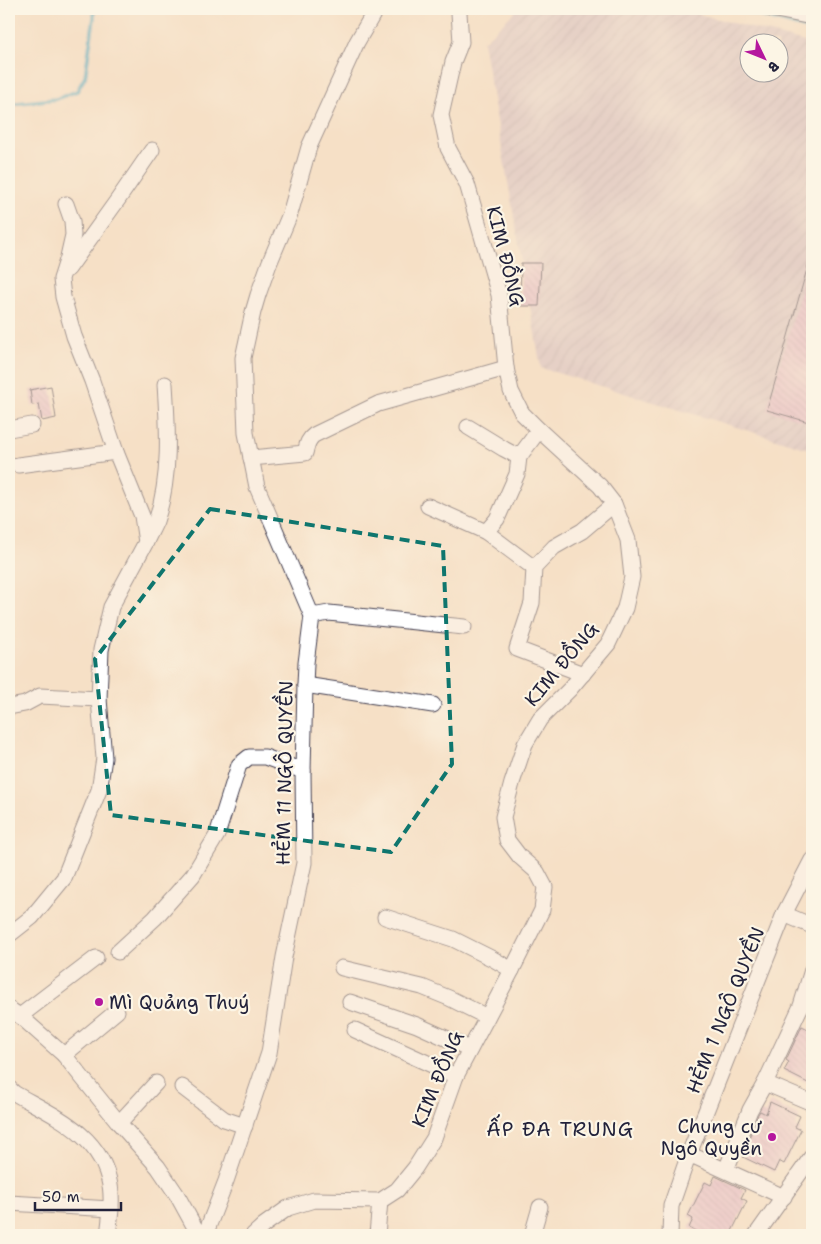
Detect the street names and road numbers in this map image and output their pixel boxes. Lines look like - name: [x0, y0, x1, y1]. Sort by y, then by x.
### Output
- street label: KIM ĐỒNG: [481, 203, 533, 309]
- street label: KIM ĐỒNG: [517, 615, 604, 712]
- street label: HẺM 11 NGÔ QUYỀN: [267, 680, 299, 866]
- street label: HẺM 1 NGÔ QUYỀN: [678, 922, 770, 1097]
- street label: KIM ĐỒNG: [403, 1026, 469, 1131]

